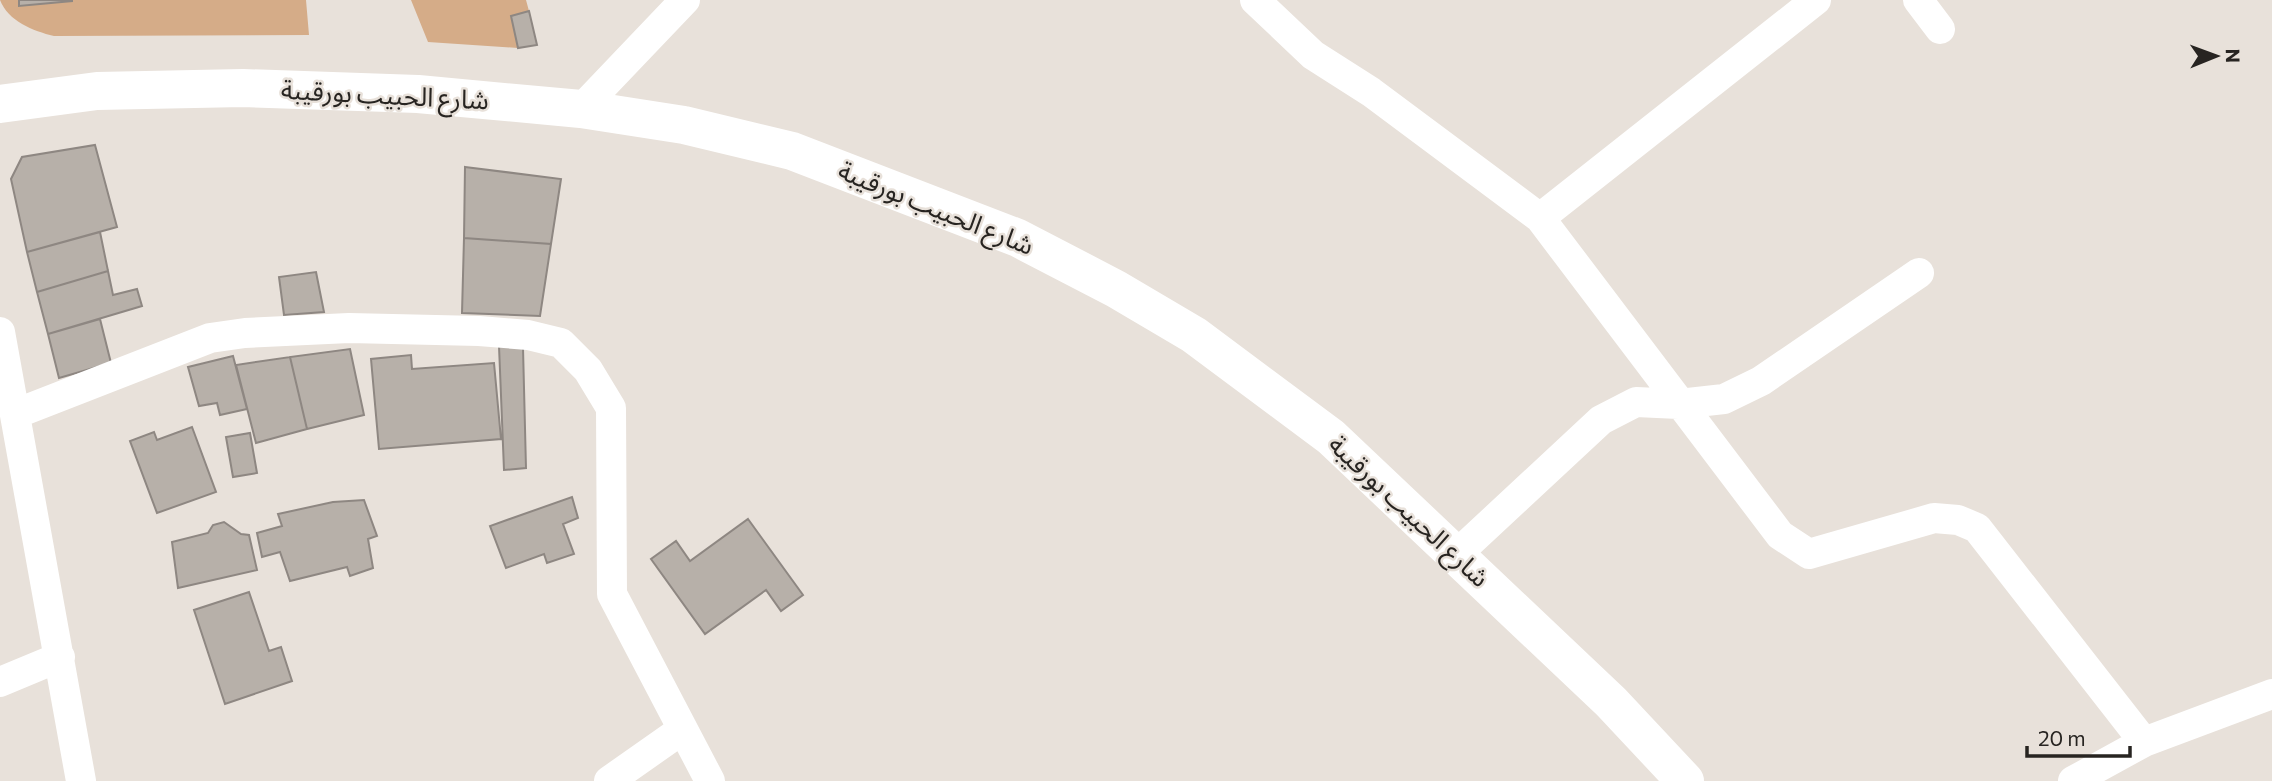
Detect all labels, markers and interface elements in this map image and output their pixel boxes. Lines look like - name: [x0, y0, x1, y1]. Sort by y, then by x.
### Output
- north arrow: [2181, 21, 2251, 91]
- text: N: [2222, 48, 2245, 63]
- street label: شارع الحبيب بورقيبة: [280, 73, 490, 119]
- street label: شارع الحبيب بورقيبة: [832, 153, 1039, 265]
- street label: شارع الحبيب بورقيبة: [1320, 428, 1497, 596]
- scale bar: [2027, 714, 2130, 758]
- text: 20 m: [2038, 725, 2086, 750]

